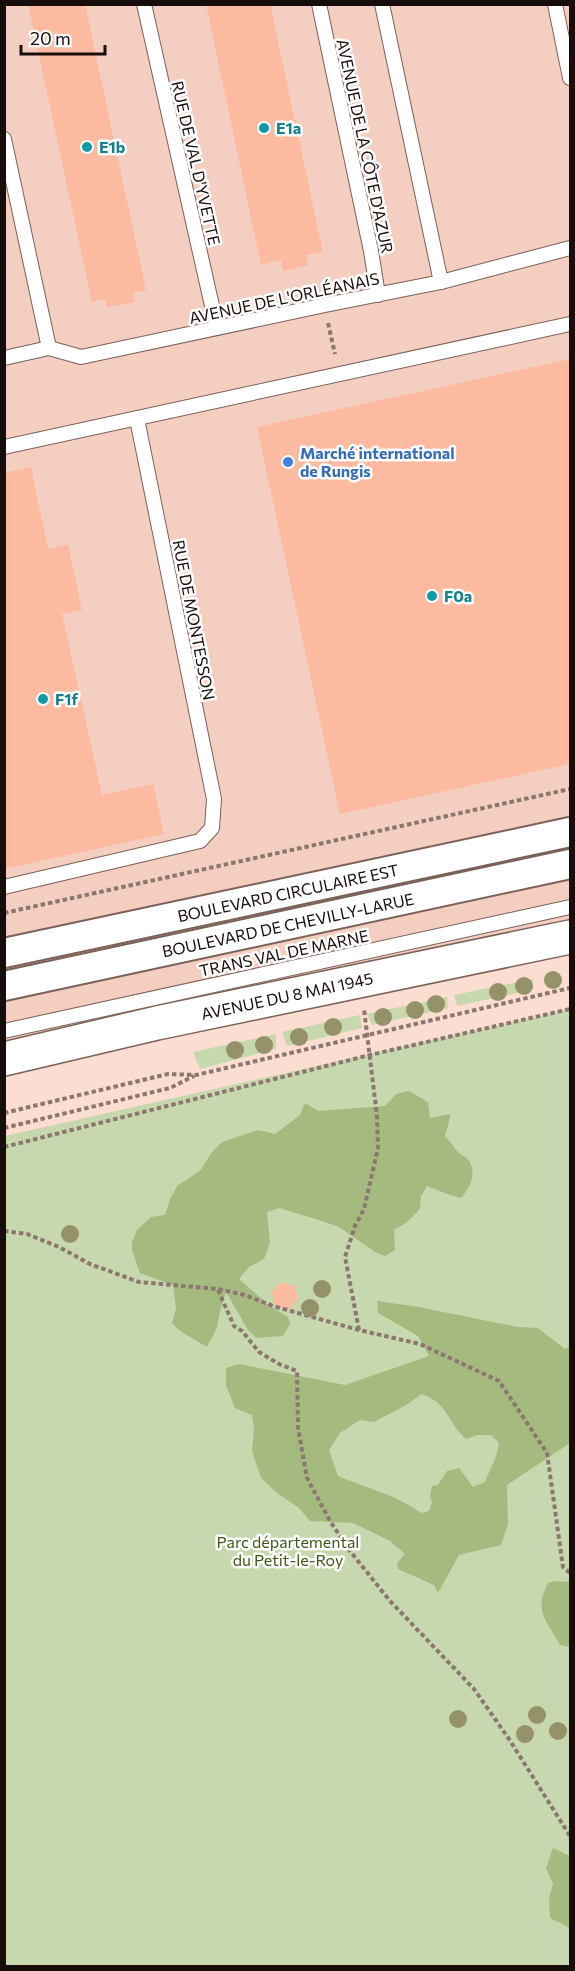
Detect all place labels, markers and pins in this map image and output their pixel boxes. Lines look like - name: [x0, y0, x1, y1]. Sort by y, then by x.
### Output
- place label: E1a: [276, 118, 301, 137]
- marker: E1a: [257, 121, 271, 135]
- place label: E1b: [99, 137, 125, 156]
- marker: E1b: [80, 140, 94, 154]
- place label: Marché international de Rungis: [300, 443, 455, 480]
- marker: Marché international de Rungis: [281, 455, 295, 469]
- place label: F0a: [444, 586, 472, 605]
- marker: F0a: [425, 589, 439, 603]
- place label: F1f: [55, 689, 78, 708]
- marker: F1f: [36, 692, 50, 706]

